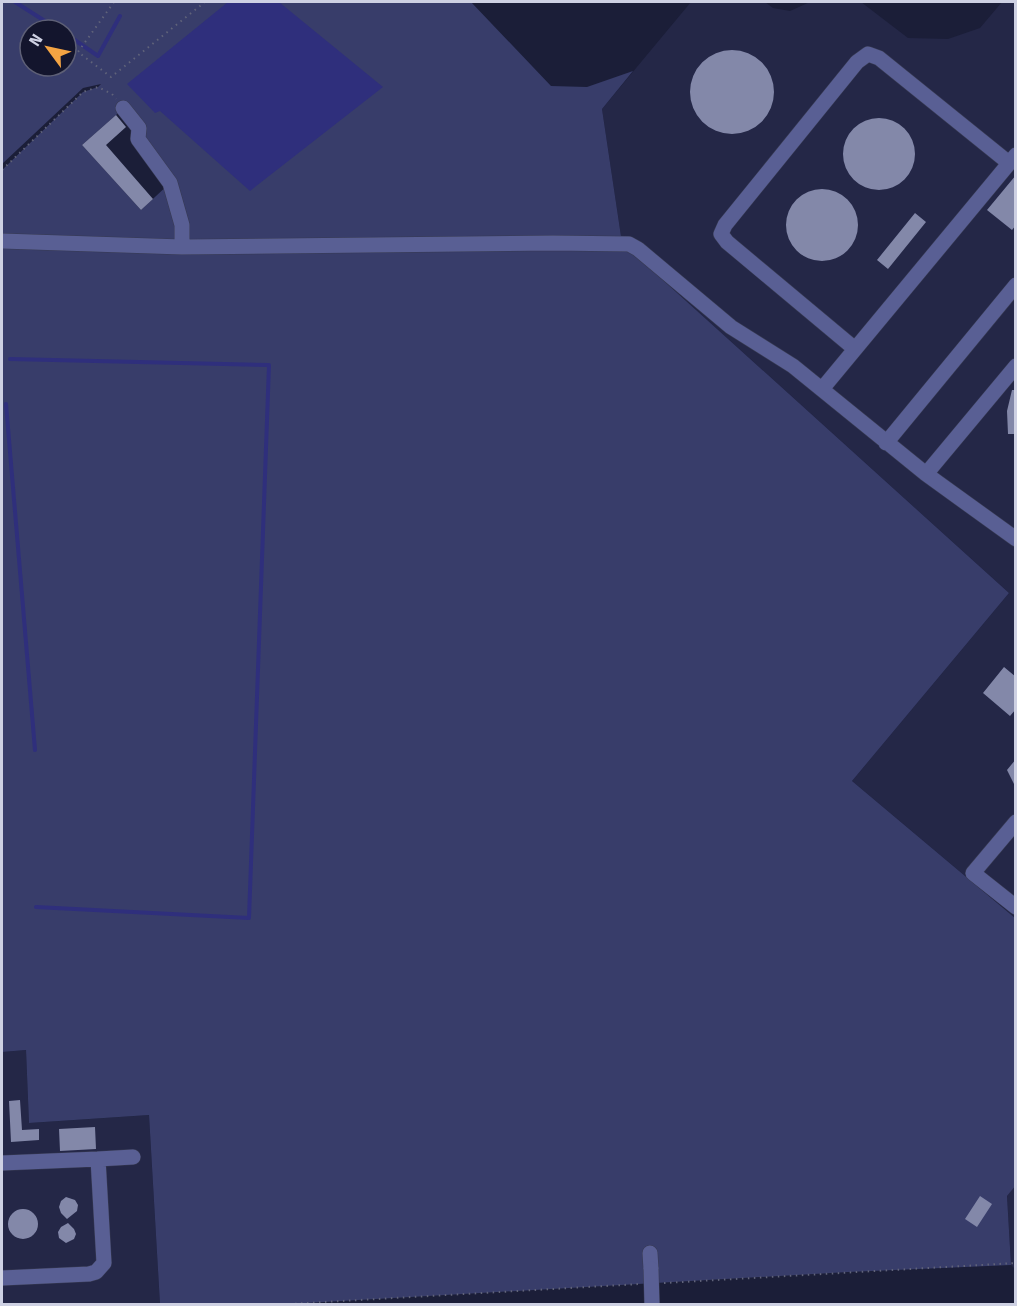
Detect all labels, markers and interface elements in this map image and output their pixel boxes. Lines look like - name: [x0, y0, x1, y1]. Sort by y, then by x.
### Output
- north arrow: [18, 18, 78, 78]
- text: N: [25, 30, 47, 50]

